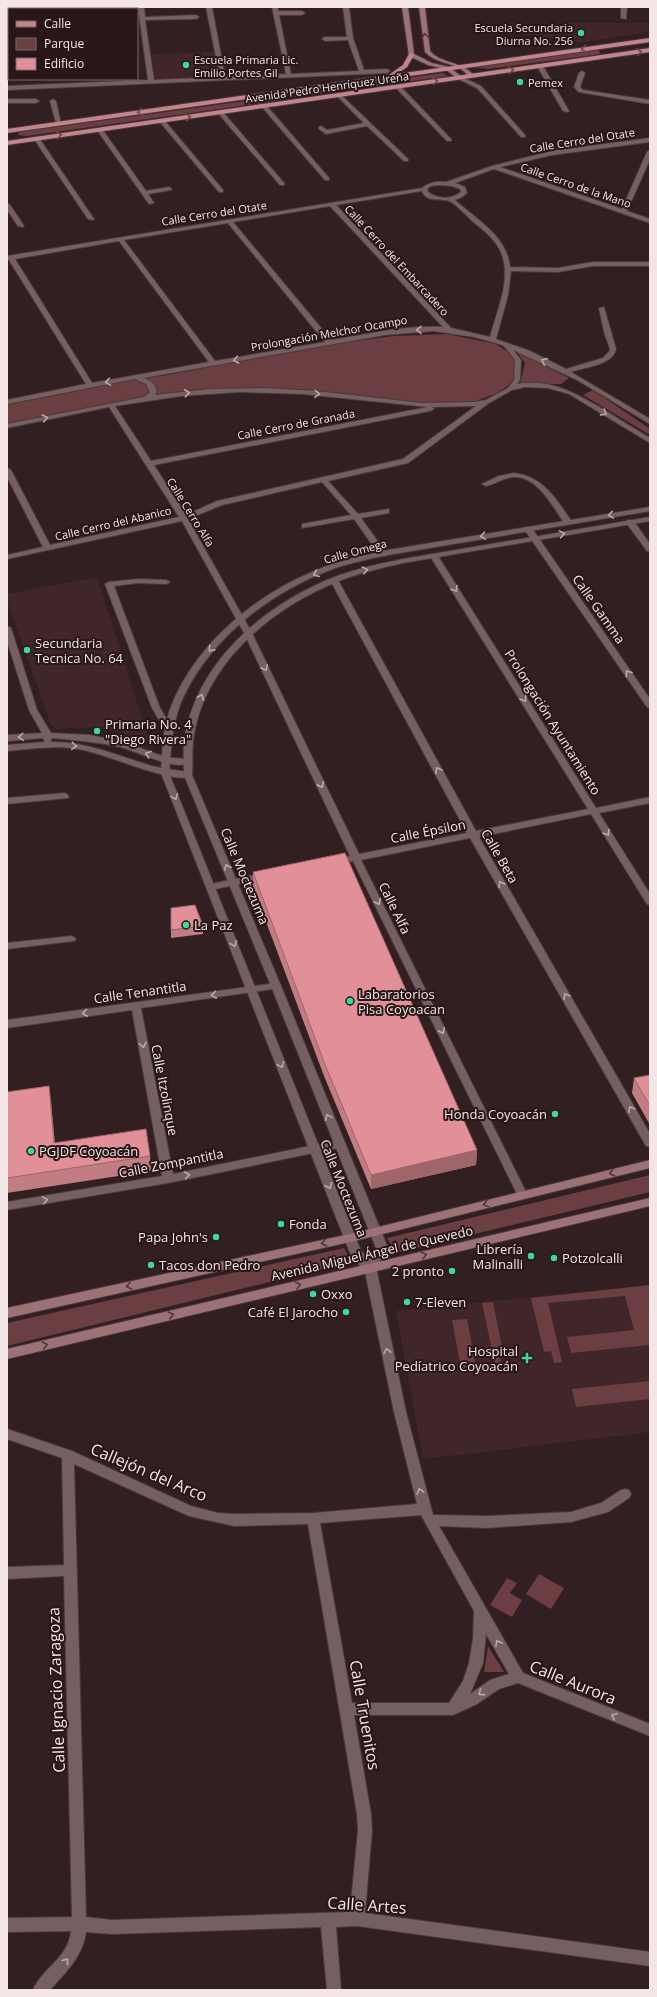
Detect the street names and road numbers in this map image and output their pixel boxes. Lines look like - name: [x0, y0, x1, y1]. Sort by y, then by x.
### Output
- street label: Avenida Pedro Henríquez Ureña: [244, 68, 410, 106]
- street label: Calle Cerro del Otate: [528, 124, 636, 156]
- street label: Calle Cerro de la Mano: [519, 159, 634, 211]
- street label: Calle Cerro del Otate: [160, 197, 268, 229]
- street label: Calle Cerro del Embarcadero: [341, 201, 453, 319]
- street label: Prolongación Melchor Ocampo: [250, 312, 409, 354]
- street label: Calle Cerro de Granada: [236, 405, 356, 443]
- street label: Calle Cerro Alfa: [164, 475, 218, 549]
- street label: Calle Cerro del Abanico: [53, 502, 173, 544]
- street label: Calle Omega: [322, 535, 388, 567]
- street label: Calle Gamma: [569, 571, 629, 647]
- street label: Prolongación Ayuntamiento: [501, 646, 605, 798]
- street label: Calle Épsilon: [389, 815, 467, 847]
- street label: Calle Moctezuma: [216, 825, 274, 927]
- street label: Calle Beta: [477, 825, 523, 887]
- street label: Calle Alfa: [375, 879, 415, 937]
- street label: Calle Tenantitla: [93, 977, 187, 1007]
- street label: Calle Itzolinque: [147, 1043, 183, 1137]
- street label: Calle Moctezuma: [316, 1137, 372, 1239]
- street label: Calle Zompantitla: [117, 1144, 225, 1182]
- street label: Avenida Miguel Ángel de Quevedo: [269, 1221, 475, 1285]
- street label: Callejón del Arco: [87, 1438, 211, 1506]
- street label: Calle Ignacio Zaragoza: [42, 1607, 70, 1773]
- street label: Calle Aurora: [526, 1655, 620, 1709]
- street label: Calle Truenitos: [345, 1658, 385, 1772]
- street label: Calle Artes: [327, 1891, 407, 1919]

